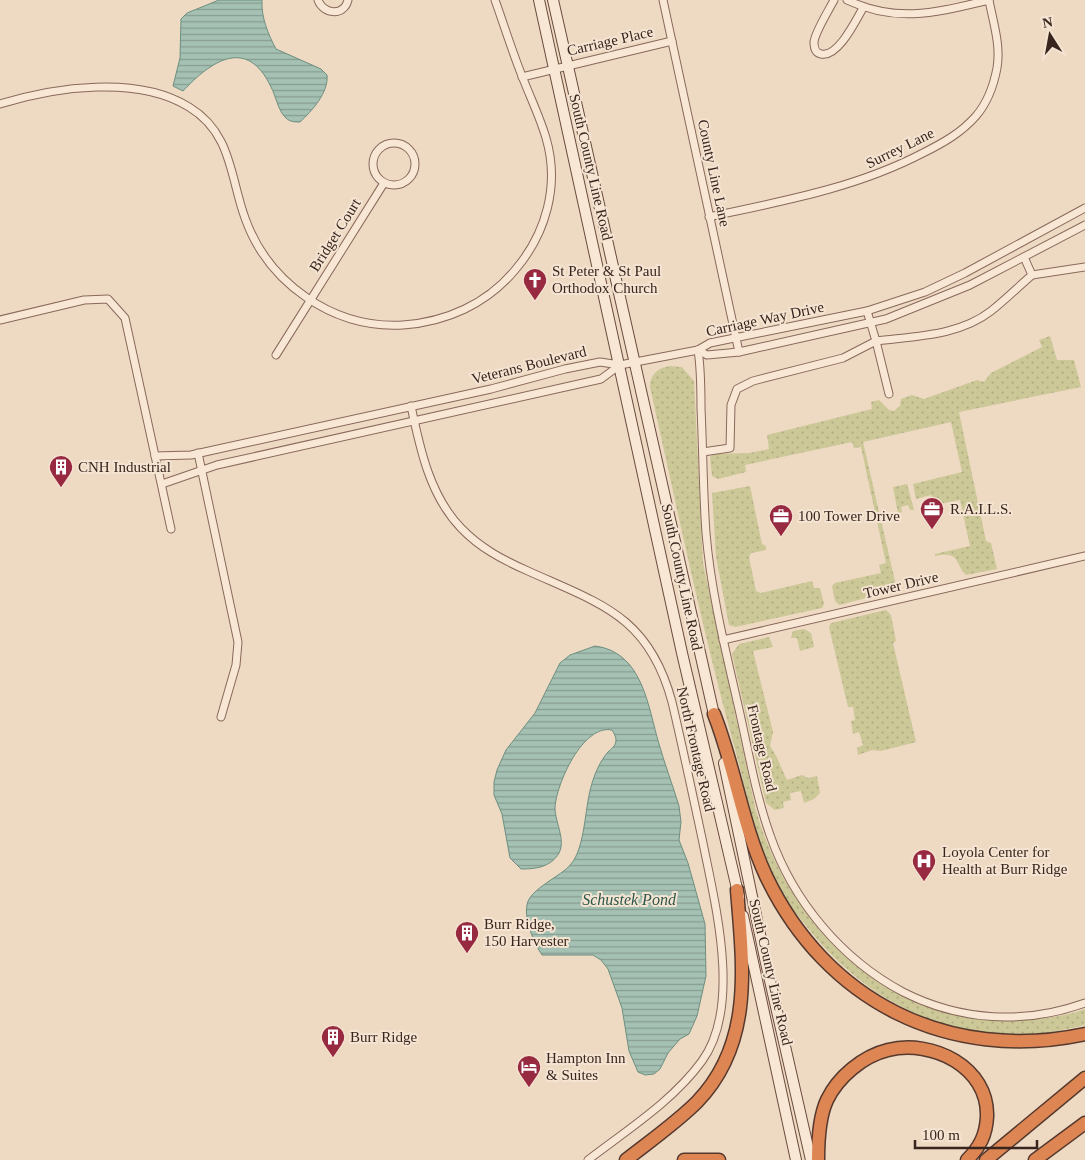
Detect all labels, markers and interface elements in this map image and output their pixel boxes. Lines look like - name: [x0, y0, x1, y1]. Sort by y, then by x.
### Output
- north arrow: [1025, 10, 1075, 60]
- text: N: [1041, 14, 1054, 31]
- street label: Carriage Place: [565, 23, 655, 59]
- street label: South County Line Road: [566, 92, 616, 242]
- street label: County Line Lane: [695, 118, 733, 228]
- street label: Surrey Lane: [863, 125, 937, 171]
- street label: Bridget Court: [306, 195, 364, 274]
- place label: St Peter & St Paul Orthodox Church: [552, 263, 661, 296]
- church icon: St Peter & St Paul Orthodox Church: [522, 267, 548, 301]
- street label: Carriage Way Drive: [705, 299, 826, 339]
- street label: Veterans Boulevard: [470, 343, 589, 387]
- building icon: CNH Industrial: [48, 454, 74, 488]
- place label: CNH Industrial: [78, 459, 171, 475]
- office icon: R.A.I.L.S.: [919, 496, 945, 530]
- place label: R.A.I.L.S.: [950, 501, 1012, 517]
- street label: South County Line Road: [659, 502, 705, 652]
- office icon: 100 Tower Drive: [768, 503, 794, 537]
- place label: 100 Tower Drive: [798, 508, 900, 524]
- street label: Tower Drive: [862, 569, 940, 601]
- street label: North Frontage Road: [674, 685, 718, 813]
- street label: Frontage Road: [744, 703, 780, 794]
- place label: Loyola Center for Health at Burr Ridge: [942, 844, 1068, 877]
- hospital icon: Loyola Center for Health at Burr Ridge: [911, 848, 937, 882]
- water label: Schustek Pond: [582, 891, 677, 908]
- street label: South County Line Road: [746, 897, 796, 1047]
- place label: Burr Ridge, 150 Harvester: [484, 916, 569, 949]
- building icon: Burr Ridge, 150 Harvester: [454, 920, 480, 954]
- building icon: Burr Ridge: [320, 1024, 346, 1058]
- place label: Burr Ridge: [350, 1029, 417, 1045]
- place label: Hampton Inn & Suites: [546, 1050, 626, 1083]
- hotel icon: Hampton Inn & Suites: [516, 1054, 542, 1088]
- scale bar: [915, 1118, 1038, 1150]
- text: 100 m: [922, 1127, 960, 1143]

